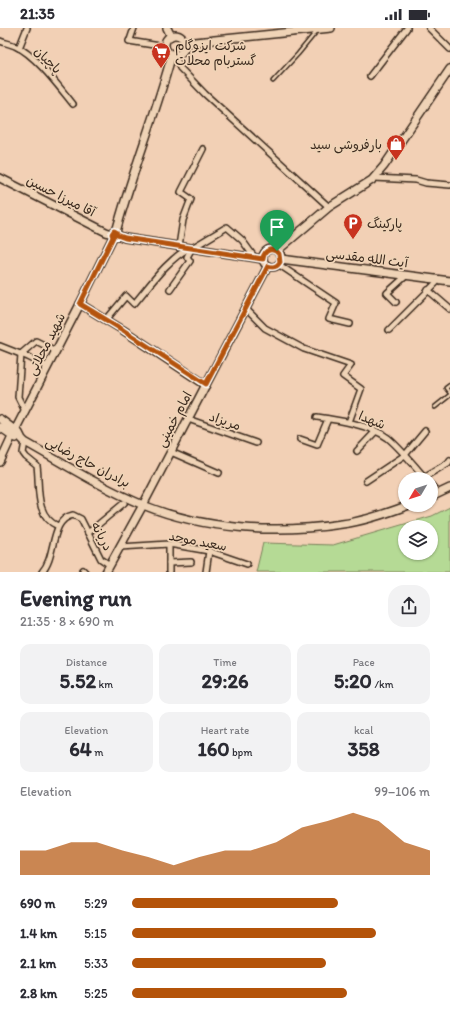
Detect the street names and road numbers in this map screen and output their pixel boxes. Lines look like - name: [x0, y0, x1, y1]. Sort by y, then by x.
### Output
- street label: پاچیان: [31, 43, 65, 78]
- street label: آقا میرزا حسین: [24, 172, 99, 221]
- street label: آیت الله مقدسی: [325, 246, 410, 273]
- street label: شهید محلاتی: [24, 310, 70, 379]
- street label: امام خمینی: [153, 389, 198, 451]
- street label: شهدا: [357, 408, 387, 432]
- street label: مریزاد: [207, 409, 243, 434]
- street label: برادران حاج رضایی: [42, 433, 133, 492]
- street label: دریانه: [87, 519, 116, 554]
- street label: سعید موحد: [168, 528, 228, 555]

